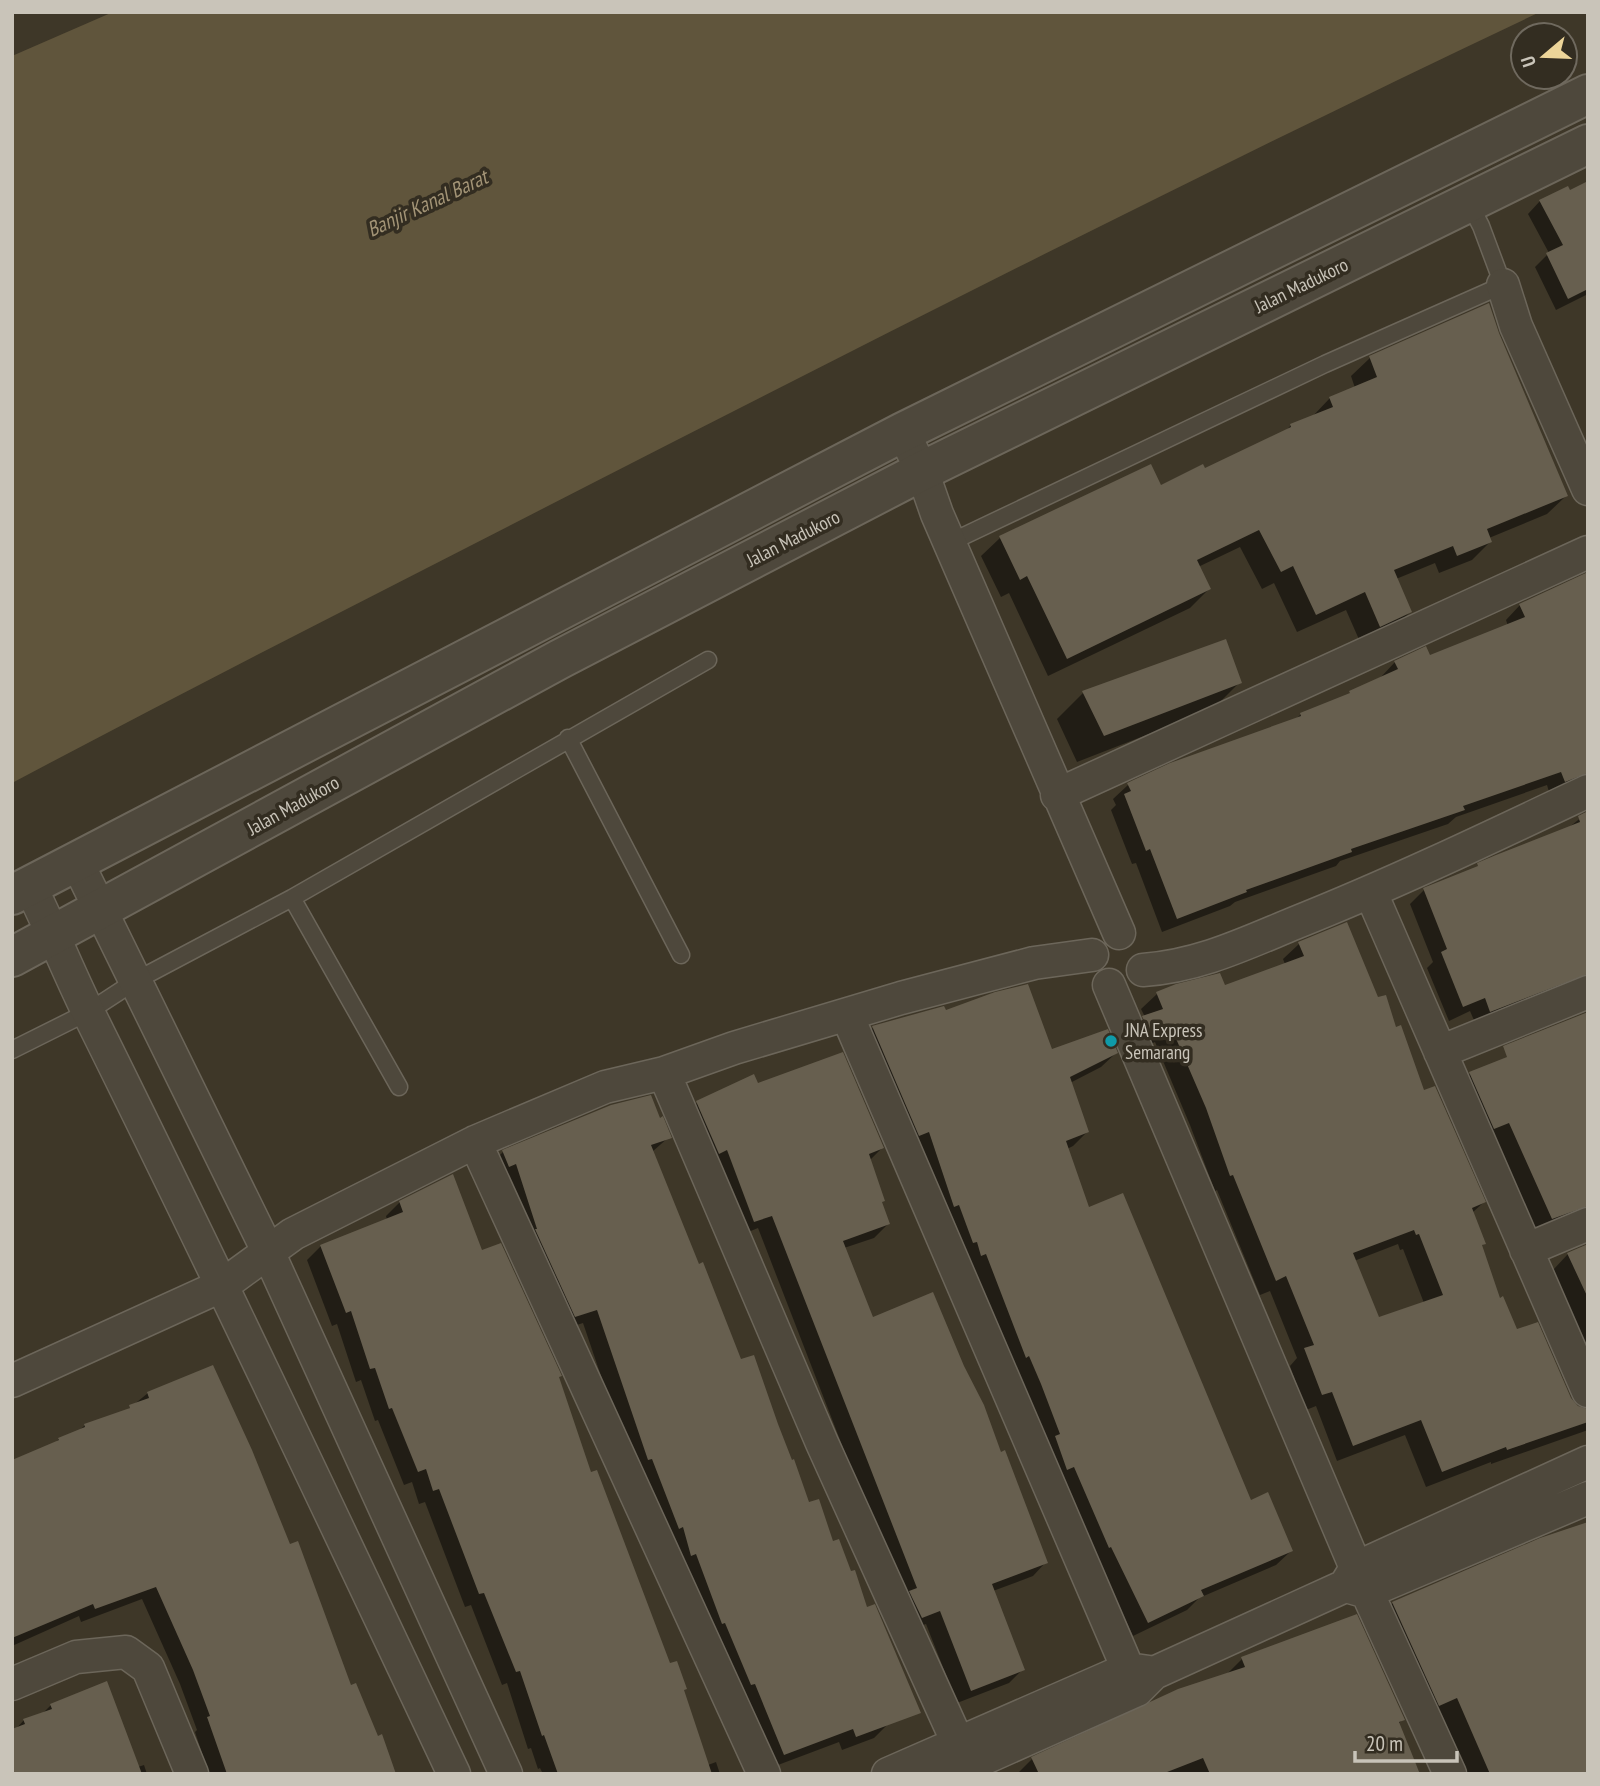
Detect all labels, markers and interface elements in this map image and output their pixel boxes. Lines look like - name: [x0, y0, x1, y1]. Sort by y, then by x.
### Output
- north arrow: [1509, 21, 1579, 91]
- text: U: [1515, 53, 1541, 70]
- water label: Banjir Kanal Barat: [362, 162, 494, 243]
- street label: Jalan Madukoro: [1249, 252, 1352, 318]
- street label: Jalan Madukoro: [741, 504, 844, 572]
- street label: Jalan Madukoro: [242, 770, 343, 841]
- place label: JNA Express Semarang: [1124, 1018, 1202, 1064]
- marker: JNA Express Semarang: [1103, 1033, 1119, 1049]
- scale bar: [1355, 1720, 1456, 1764]
- text: 20 m: [1366, 1730, 1403, 1757]

